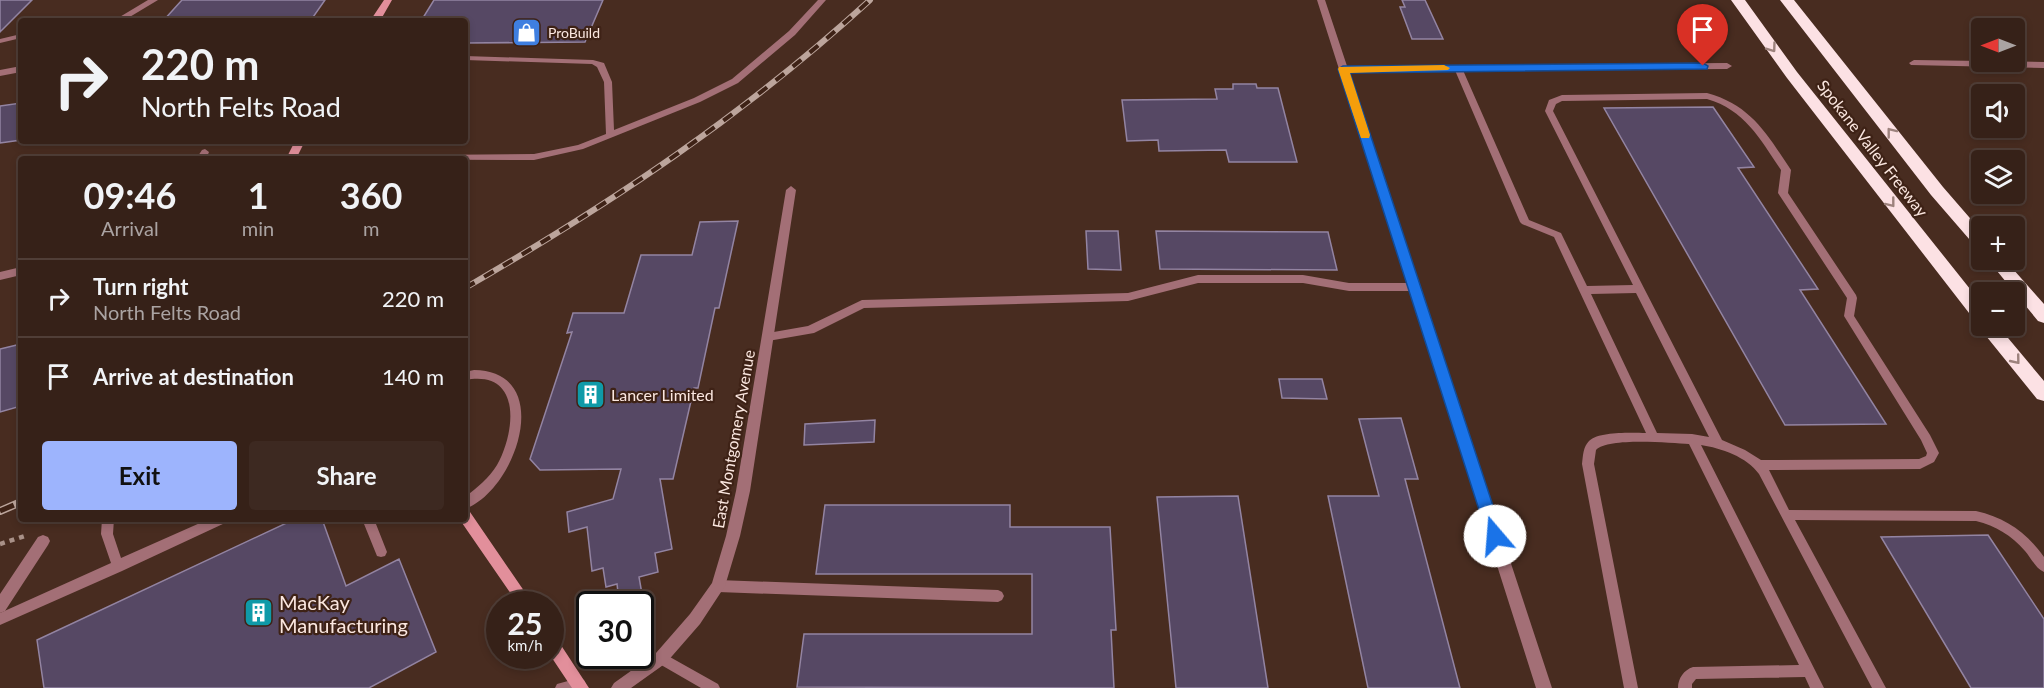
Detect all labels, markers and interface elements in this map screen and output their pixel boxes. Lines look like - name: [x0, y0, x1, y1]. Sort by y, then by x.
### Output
- pin: [1677, 4, 1728, 66]
- icon: arrive: [1686, 13, 1719, 46]
- shop icon: ProBuild: [511, 16, 543, 48]
- north arrow: [1971, 18, 2025, 72]
- map controls: [1971, 18, 2025, 336]
- place label: ProBuild: [548, 24, 600, 41]
- text: 220 m: [141, 39, 259, 89]
- one-way arrow: [1765, 41, 1776, 52]
- icon: right: [42, 42, 120, 120]
- street label: Spokane Valley Freeway: [1814, 76, 1933, 221]
- button: sound: [1971, 84, 2025, 138]
- text: North Felts Road: [141, 90, 341, 123]
- one-way arrow: [1888, 128, 1899, 139]
- button: layers: [1971, 150, 2025, 204]
- text: 09:46: [84, 173, 176, 217]
- text: 1: [248, 173, 269, 217]
- text: 360: [340, 173, 402, 217]
- one-way arrow: [1883, 196, 1894, 207]
- text: Arrival: [101, 216, 159, 240]
- text: min: [242, 216, 274, 240]
- text: m: [363, 216, 379, 240]
- button: +: [1971, 216, 2025, 270]
- text: Turn right: [93, 273, 188, 300]
- icon: right: [42, 282, 75, 315]
- button: −: [1971, 282, 2025, 336]
- text: 220 m: [382, 285, 444, 312]
- text: North Felts Road: [93, 300, 241, 324]
- street label: East Montgomery Avenue: [708, 348, 758, 530]
- one-way arrow: [2008, 353, 2019, 364]
- icon: arrive: [42, 360, 75, 393]
- text: Arrive at destination: [93, 363, 294, 390]
- text: 140 m: [382, 363, 444, 390]
- building icon: Lancer Limited: [574, 378, 606, 410]
- place label: Lancer Limited: [611, 385, 714, 404]
- button: Exit: [42, 441, 237, 510]
- button: Share: [249, 441, 444, 510]
- position arrow: [1463, 504, 1527, 568]
- place label: MacKay Manufacturing: [279, 590, 408, 637]
- speed limit sign: 30: [576, 591, 654, 669]
- building icon: MacKay Manufacturing: [242, 597, 274, 629]
- text: 25: [508, 605, 542, 641]
- text: km/h: [507, 636, 543, 654]

